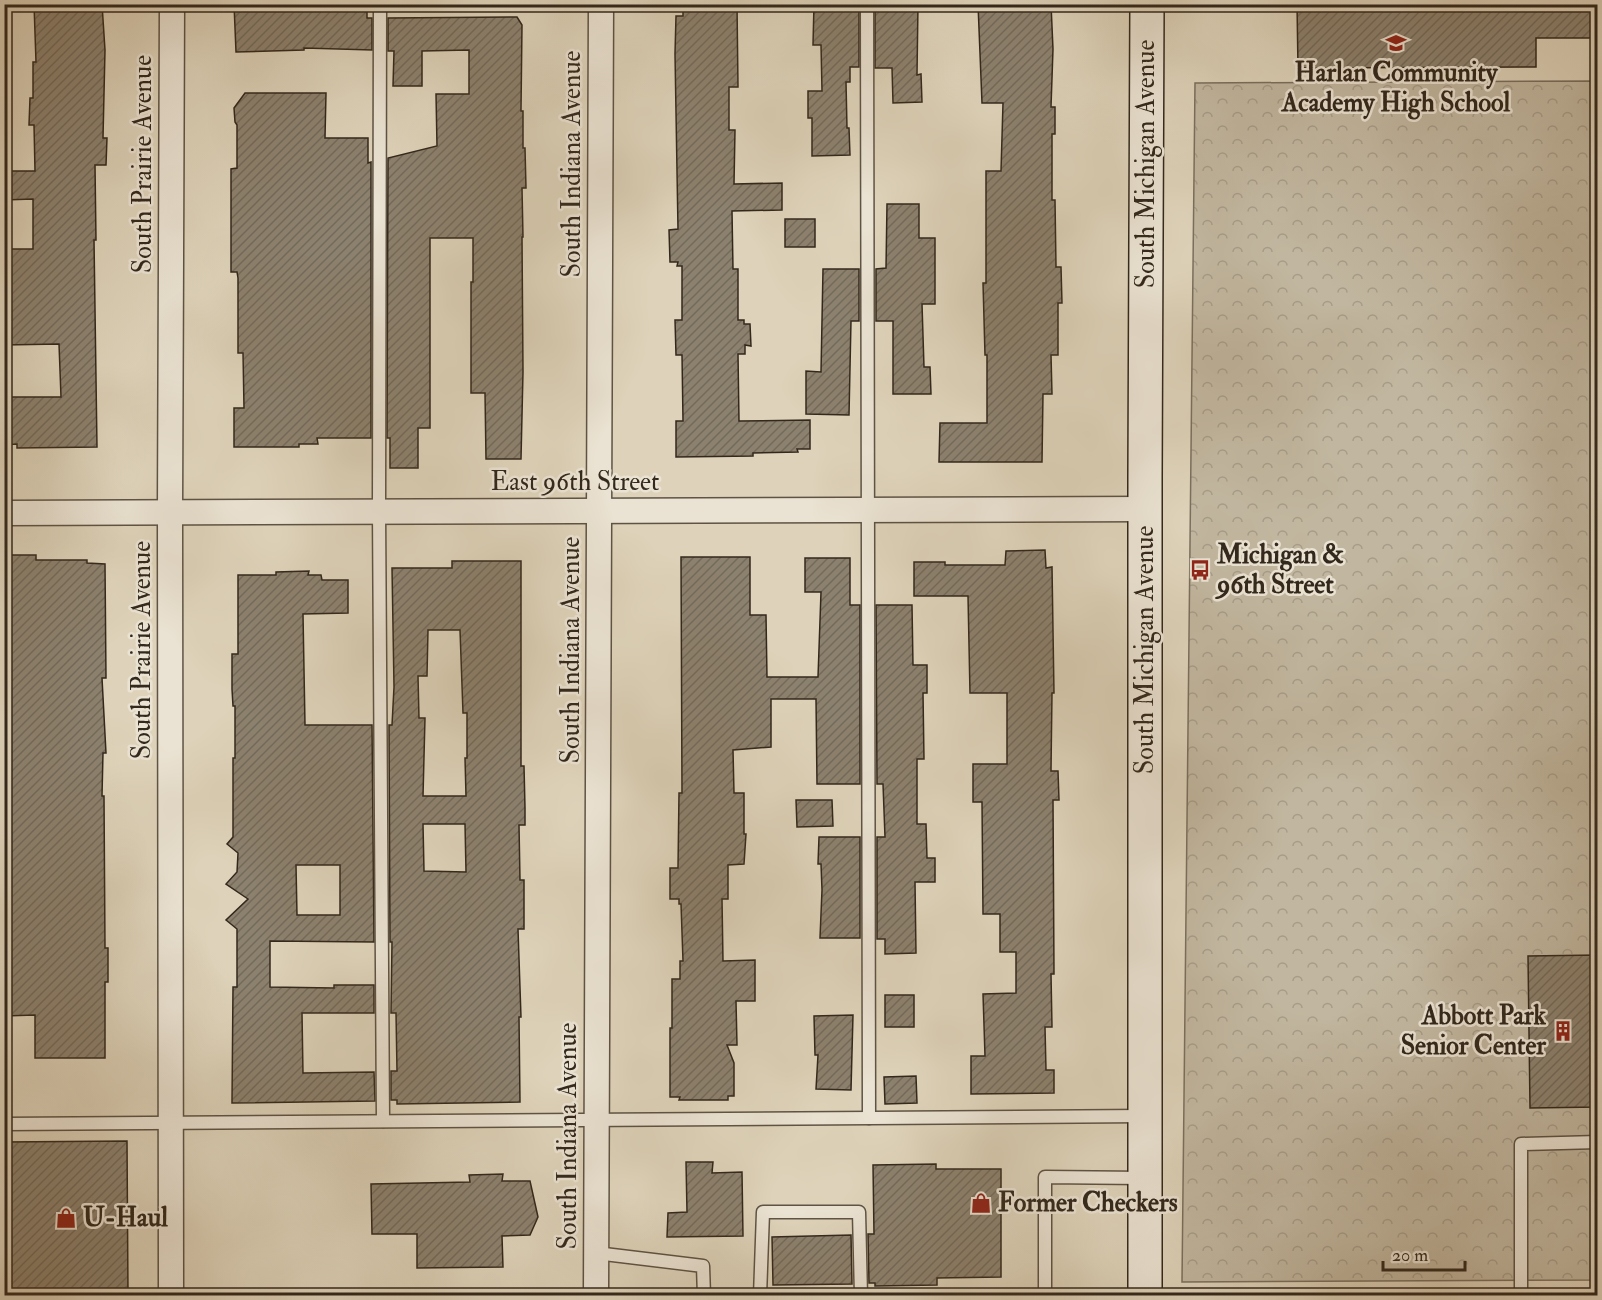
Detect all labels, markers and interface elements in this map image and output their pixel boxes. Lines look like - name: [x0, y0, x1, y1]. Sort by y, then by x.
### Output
- school or university icon: Harlan Community Academy High School: [1384, 31, 1408, 55]
- street label: South Michigan Avenue: [1130, 40, 1162, 288]
- street label: South Indiana Avenue: [556, 50, 588, 277]
- street label: South Prairie Avenue: [127, 55, 159, 273]
- place label: Harlan Community Academy High School: [1281, 57, 1510, 120]
- street label: East 96th Street: [491, 466, 659, 498]
- street label: South Michigan Avenue: [1129, 526, 1161, 774]
- street label: South Indiana Avenue: [555, 536, 587, 763]
- place label: Michigan & 96th Street: [1214, 539, 1344, 601]
- street label: South Prairie Avenue: [126, 541, 158, 759]
- bus stop icon: Michigan & 96th Street: [1188, 558, 1212, 582]
- place label: Abbott Park Senior Center: [1401, 1000, 1547, 1062]
- building icon: Abbott Park Senior Center: [1551, 1019, 1575, 1043]
- street label: South Indiana Avenue: [552, 1022, 584, 1249]
- place label: Former Checkers: [998, 1187, 1178, 1219]
- shop icon: Former Checkers: [969, 1191, 993, 1215]
- place label: U-Haul: [83, 1202, 168, 1234]
- shop icon: U-Haul: [54, 1206, 78, 1230]
- scale bar: [1383, 1234, 1466, 1272]
- text: 20 m: [1392, 1244, 1428, 1267]

